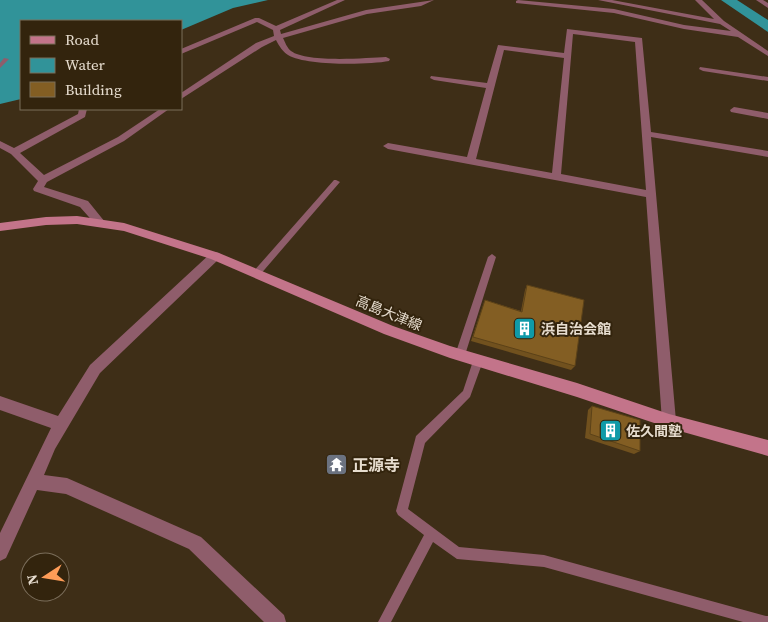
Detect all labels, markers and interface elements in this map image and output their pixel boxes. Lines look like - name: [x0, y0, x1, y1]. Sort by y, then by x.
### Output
- legend: [20, 20, 182, 110]
- text: Road: [65, 29, 99, 50]
- text: Water: [65, 54, 106, 75]
- text: Building: [65, 79, 122, 100]
- street label: 高島大津線: [353, 291, 425, 335]
- building icon: 浜自治会館: [513, 317, 537, 341]
- place label: 浜自治会館: [541, 319, 611, 339]
- building icon: 佐久間塾: [598, 419, 622, 443]
- place label: 佐久間塾: [626, 421, 682, 441]
- temple icon: 正源寺: [324, 453, 348, 477]
- place label: 正源寺: [352, 454, 400, 476]
- north arrow: [20, 552, 70, 602]
- text: N: [21, 573, 43, 587]

